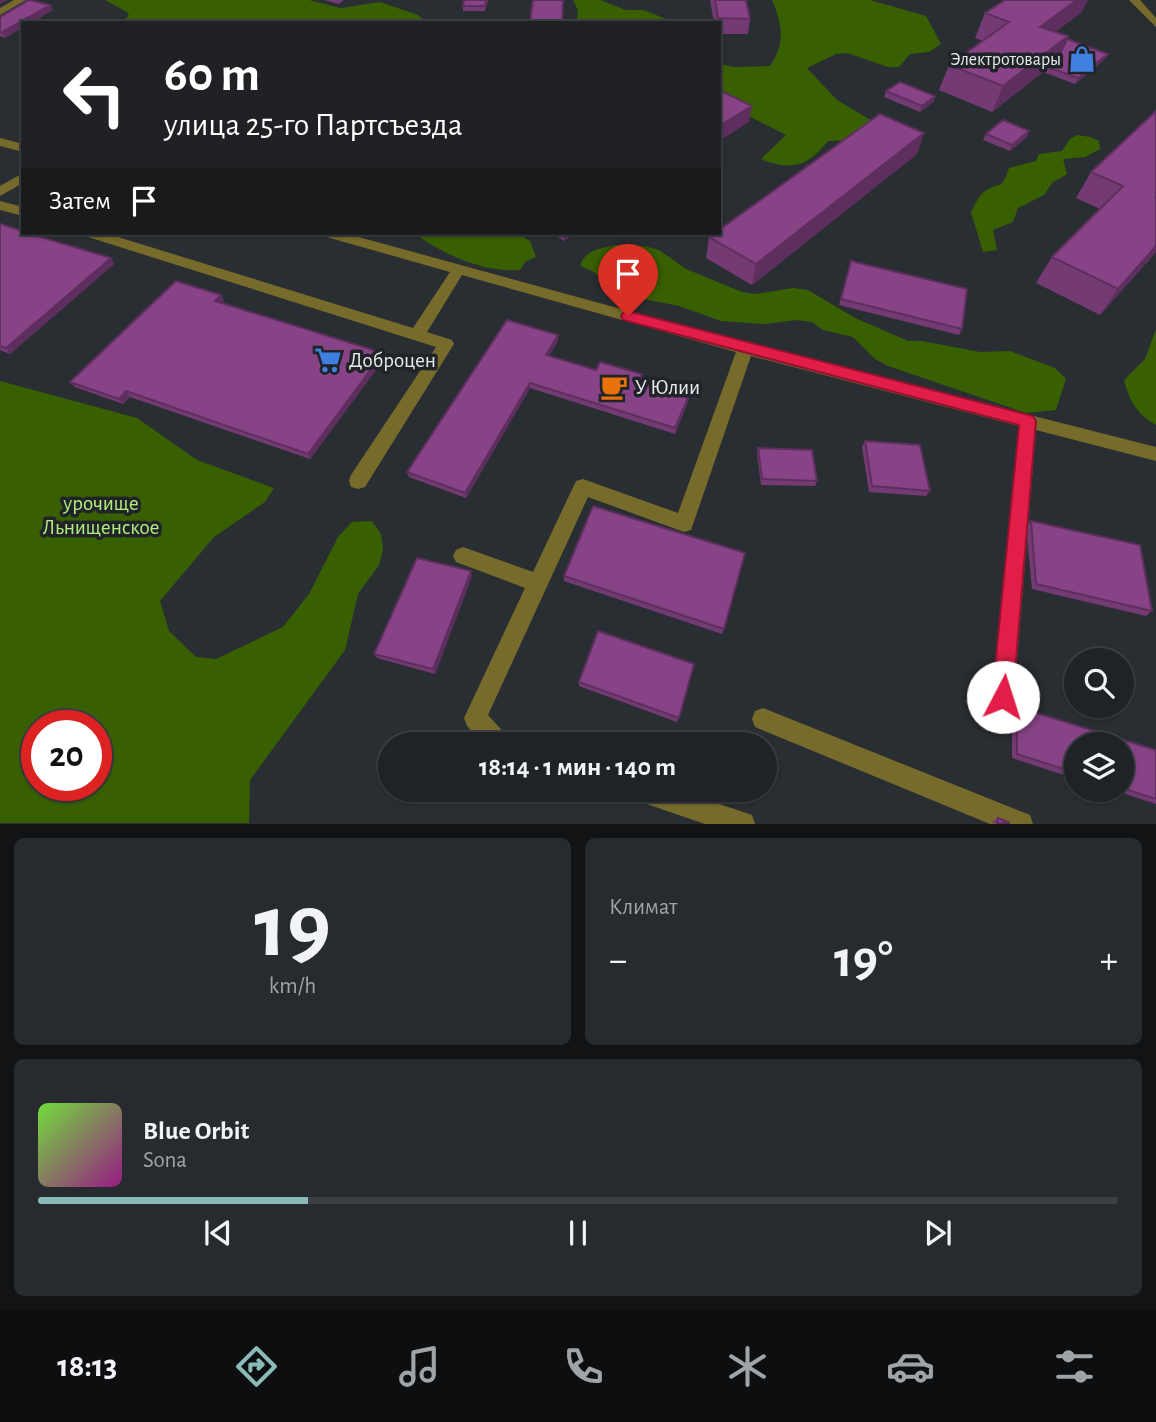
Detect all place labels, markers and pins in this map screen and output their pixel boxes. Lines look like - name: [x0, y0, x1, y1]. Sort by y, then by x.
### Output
- shop icon: Электротовары: [1067, 44, 1097, 74]
- place label: Электротовары: [950, 51, 1061, 69]
- pin: [598, 244, 658, 316]
- supermarket icon: Доброцен: [313, 345, 343, 375]
- place label: Доброцен: [349, 350, 436, 371]
- cafe icon: У Юлии: [599, 372, 629, 402]
- place label: У Юлии: [635, 377, 700, 398]

